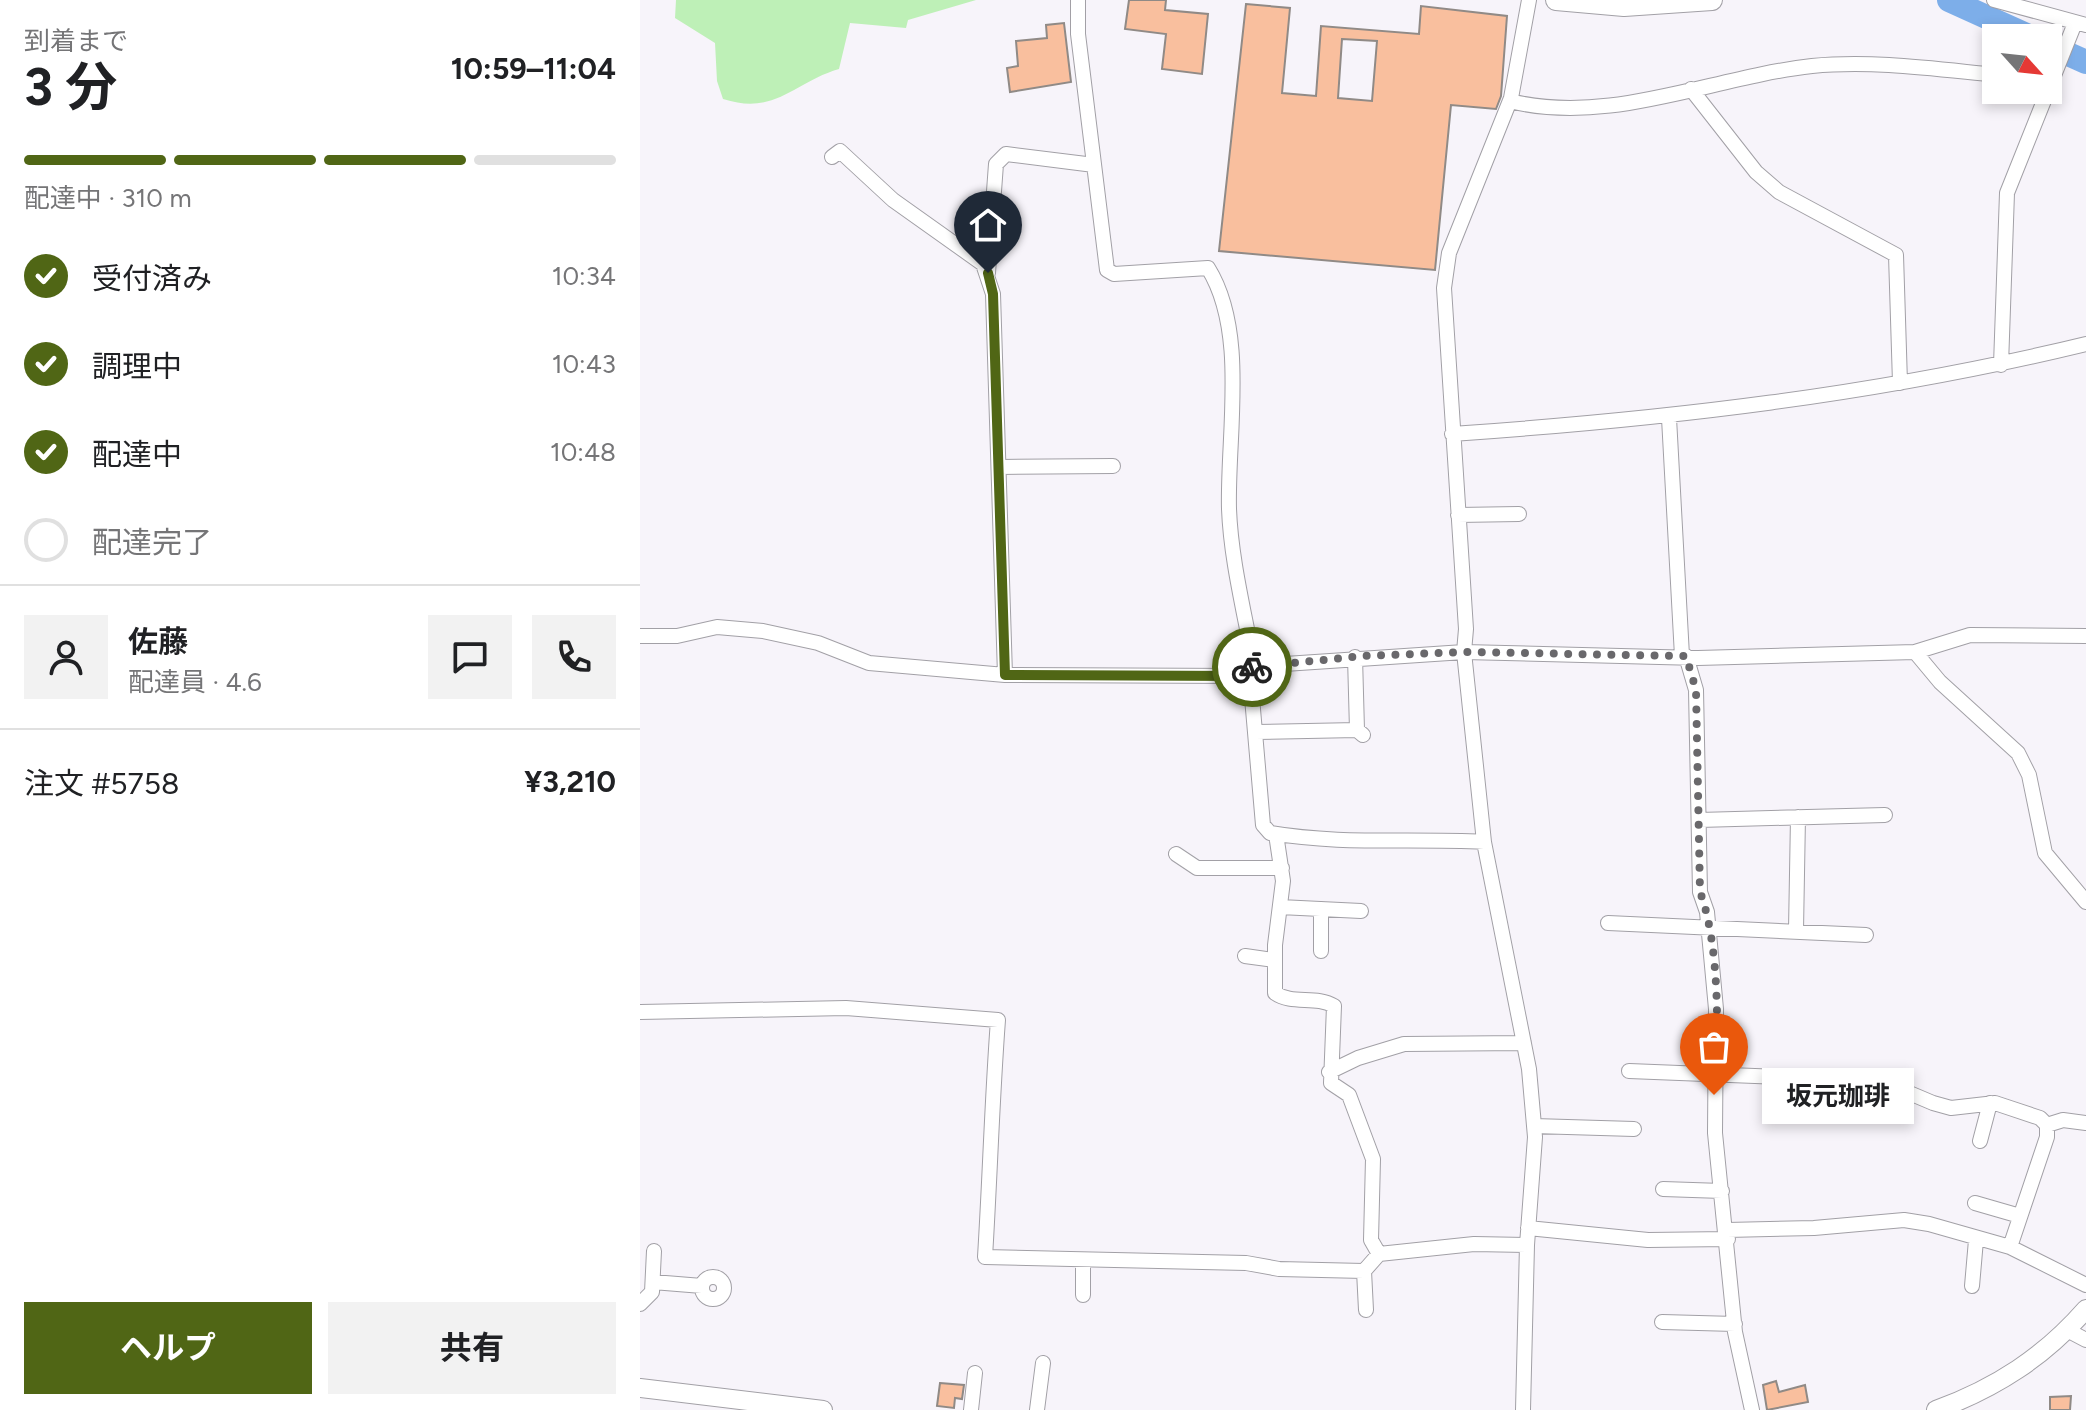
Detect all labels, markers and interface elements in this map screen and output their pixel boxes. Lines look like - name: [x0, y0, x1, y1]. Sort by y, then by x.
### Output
- north arrow: [1982, 24, 2062, 104]
- map controls: [1982, 24, 2062, 104]
- text: 到着まで: [24, 25, 128, 57]
- text: 10:59–11:04: [451, 50, 616, 87]
- text: 3 分: [24, 56, 117, 118]
- text: 配達中 · 310 m: [24, 182, 192, 214]
- pin: [954, 191, 1022, 273]
- icon: home: [966, 203, 1010, 247]
- icon: check: [24, 254, 68, 298]
- text: 受付済み: [92, 260, 212, 297]
- text: 10:34: [552, 260, 616, 292]
- icon: check: [24, 342, 68, 386]
- text: 調理中: [92, 348, 182, 385]
- text: 10:43: [552, 348, 616, 380]
- icon: check: [24, 430, 68, 474]
- text: 配達中: [92, 436, 182, 473]
- text: 10:48: [550, 436, 616, 468]
- text: 配達完了: [92, 524, 212, 561]
- button: person: [24, 615, 108, 699]
- button: chat: [428, 615, 512, 699]
- button: phone: [532, 615, 616, 699]
- text: 佐藤: [128, 623, 188, 660]
- courier: [1212, 627, 1292, 707]
- icon: bike: [1230, 645, 1274, 689]
- text: 配達員 · 4.6: [128, 666, 262, 698]
- text: ¥3,210: [524, 763, 616, 800]
- text: 注文 #5758: [24, 765, 179, 802]
- pin: [1680, 1013, 1748, 1095]
- icon: bag: [1692, 1025, 1736, 1069]
- callout: 坂元珈琲: [1762, 1067, 1914, 1123]
- text: 坂元珈琲: [1786, 1080, 1890, 1112]
- button: ヘルプ: [24, 1302, 312, 1394]
- button: 共有: [328, 1302, 616, 1394]

